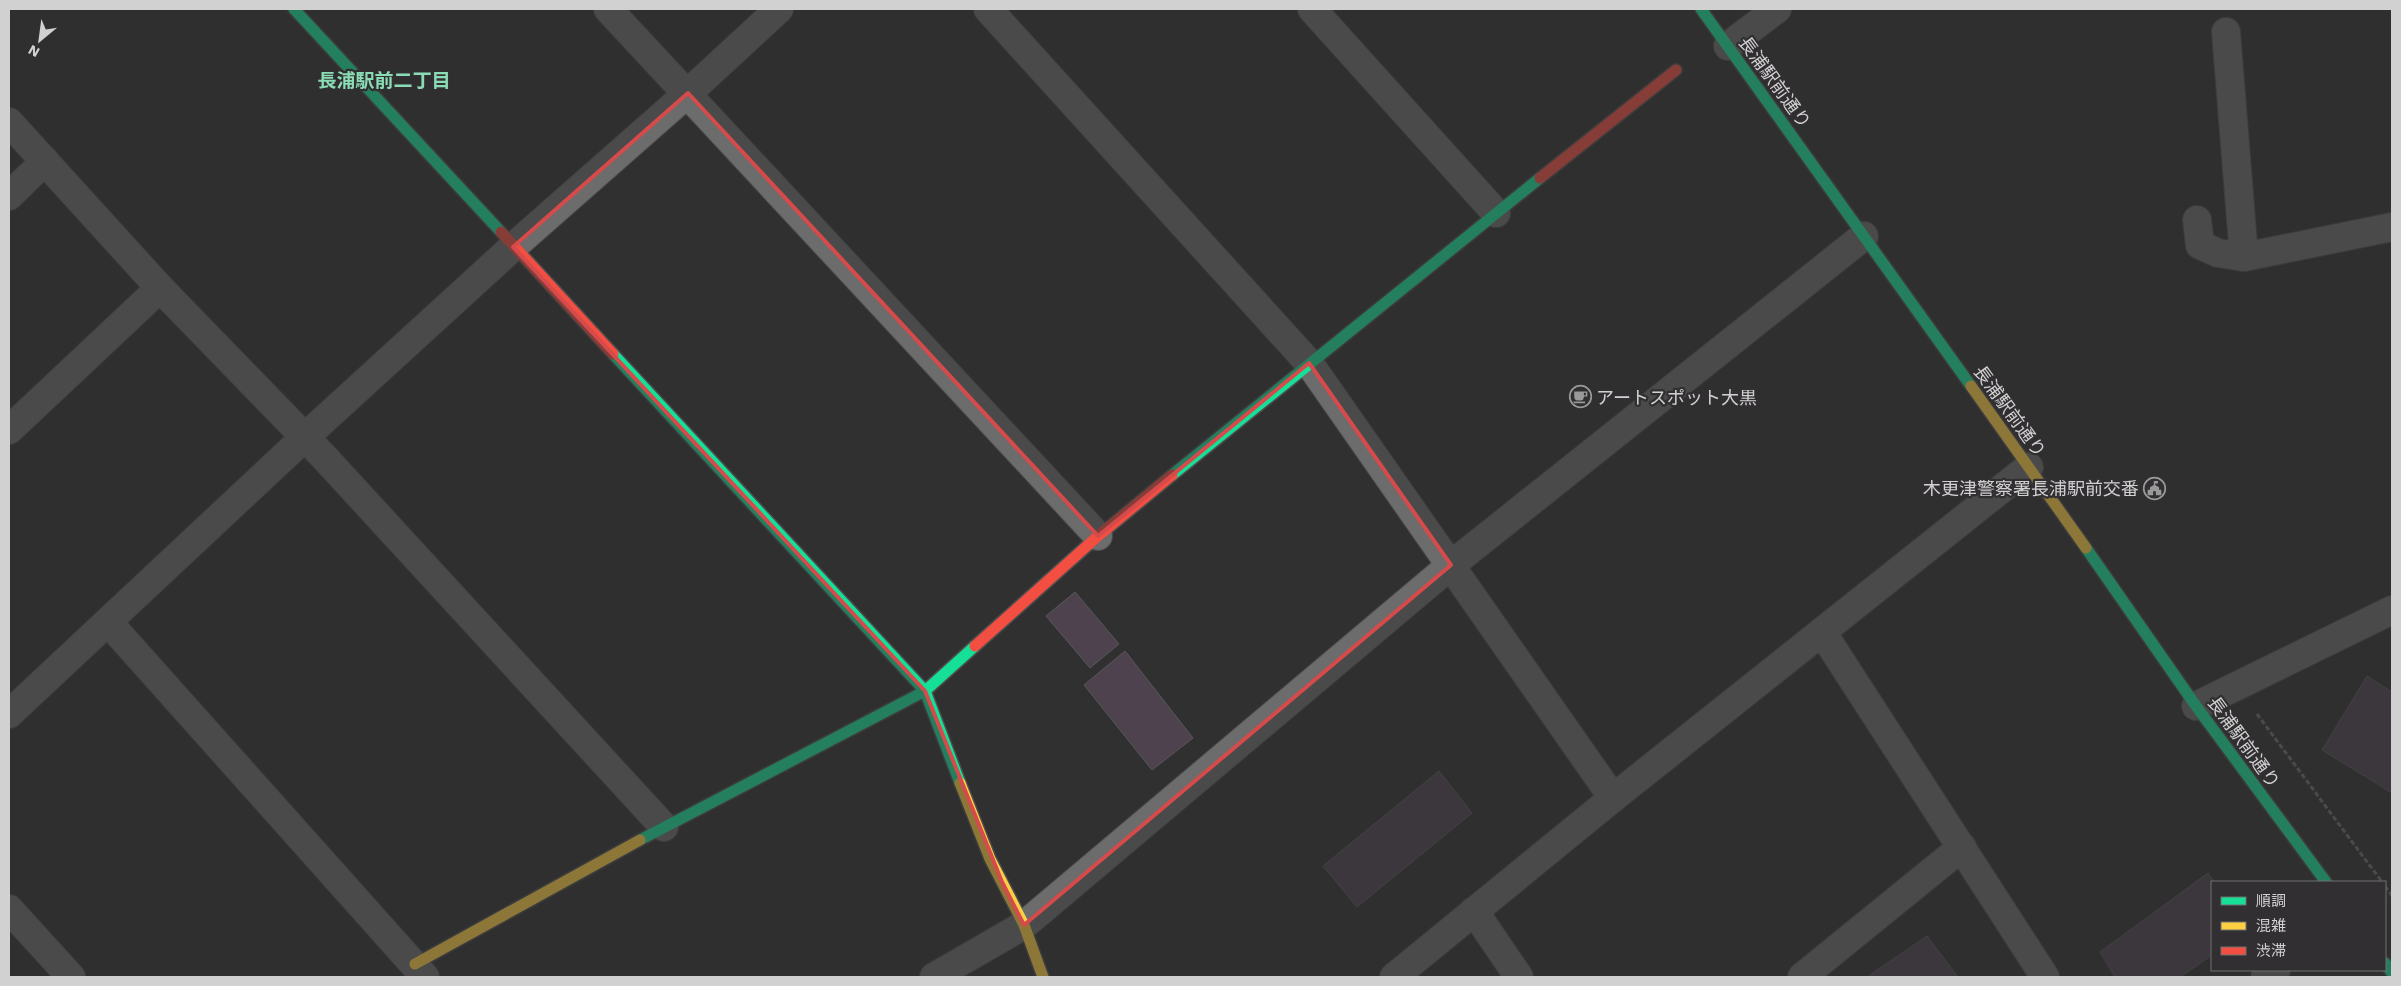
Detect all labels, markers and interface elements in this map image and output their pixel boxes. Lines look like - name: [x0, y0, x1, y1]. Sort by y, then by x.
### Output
- north arrow: [15, 15, 65, 65]
- street label: 長浦駅前通り: [1735, 32, 1815, 132]
- text: N: [25, 42, 42, 61]
- district label: 長浦駅前二丁目: [317, 69, 451, 92]
- street label: 長浦駅前通り: [1970, 361, 2050, 461]
- cafe icon: アートスポット大黒: [1568, 385, 1592, 409]
- place label: アートスポット大黒: [1596, 387, 1757, 408]
- public building icon: 木更津警察署長浦駅前交番: [2143, 476, 2167, 500]
- place label: 木更津警察署長浦駅前交番: [1923, 478, 2139, 499]
- street label: 長浦駅前通り: [2204, 692, 2284, 792]
- legend: [2211, 881, 2386, 971]
- text: 順調: [2256, 892, 2286, 910]
- text: 混雑: [2256, 917, 2286, 935]
- text: 渋滞: [2256, 942, 2286, 960]

